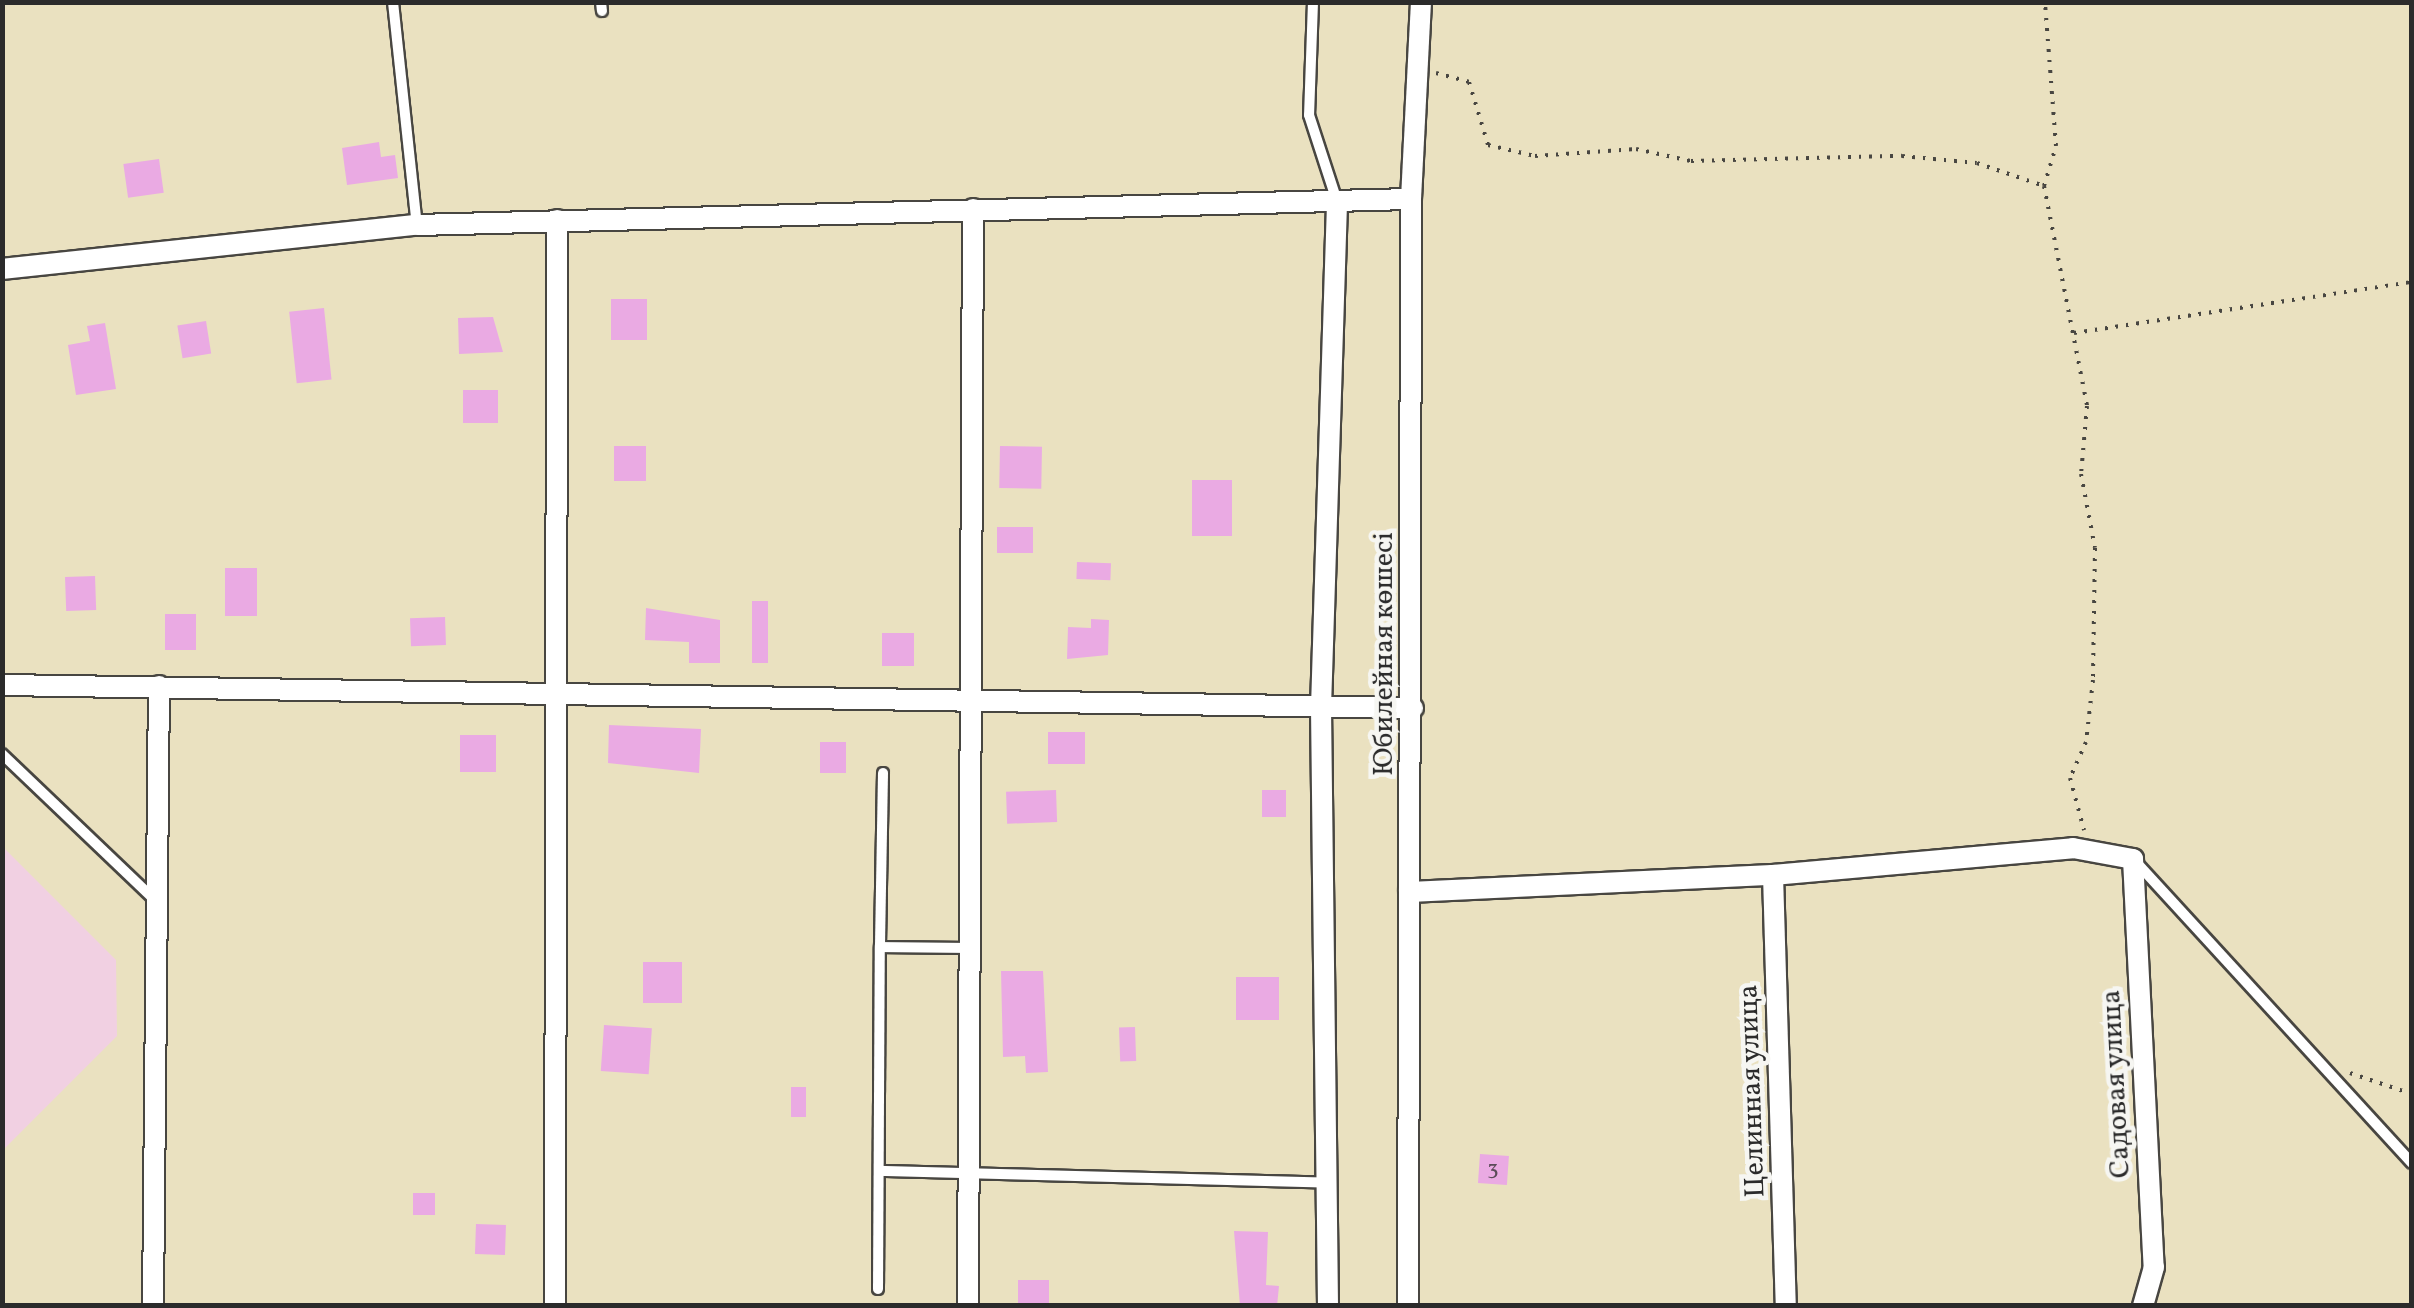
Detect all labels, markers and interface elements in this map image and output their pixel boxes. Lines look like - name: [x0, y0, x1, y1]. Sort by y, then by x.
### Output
- street label: Юбилейная көшесі: [1368, 532, 1402, 776]
- street label: Целинная улица: [1732, 984, 1774, 1198]
- street label: Садовая улица: [2095, 989, 2139, 1179]
- house number: 3: [1487, 1156, 1499, 1182]

